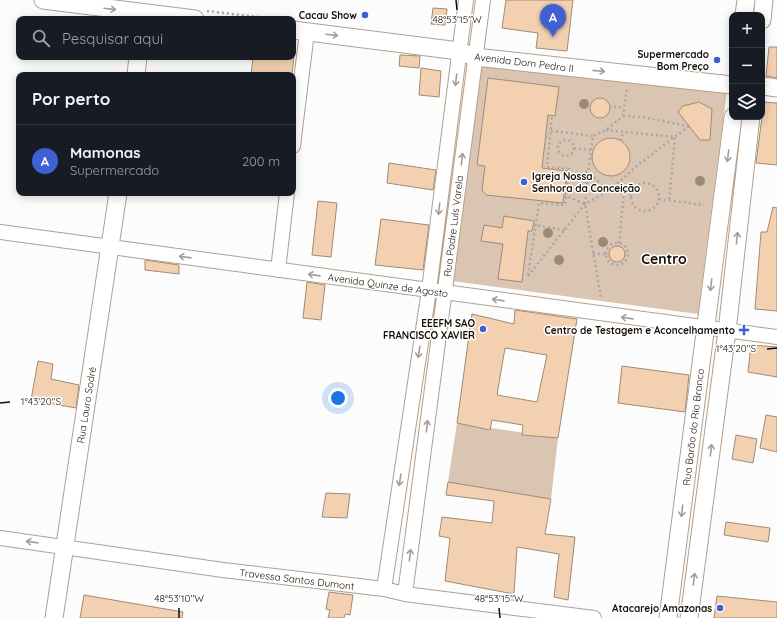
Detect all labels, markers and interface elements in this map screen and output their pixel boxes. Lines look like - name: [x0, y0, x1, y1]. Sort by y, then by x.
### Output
- pin: A: [540, 4, 566, 37]
- one-way arrow: [103, 5, 116, 13]
- place label: Cacau Show: [299, 9, 357, 22]
- marker: Cacau Show: [360, 10, 370, 20]
- map controls: [729, 12, 765, 120]
- button: +: [729, 12, 765, 48]
- text: 48°53'15"W: [432, 13, 482, 26]
- search box: [16, 16, 296, 60]
- icon: search: [30, 27, 52, 49]
- text: Pesquisar aqui: [62, 29, 163, 48]
- one-way arrow: [325, 31, 338, 39]
- place label: Supermercado Bom Preço: [637, 48, 709, 73]
- button: −: [729, 48, 765, 84]
- street label: Avenida Dom Pedro II: [474, 50, 574, 75]
- marker: Supermercado Bom Preço: [712, 55, 722, 65]
- one-way arrow: [592, 67, 605, 74]
- one-way arrow: [452, 73, 460, 86]
- button: layers: [729, 84, 765, 120]
- text: Por perto: [32, 88, 110, 109]
- text: Mamonas: [70, 143, 141, 162]
- one-way arrow: [724, 149, 732, 162]
- text: A: [41, 153, 49, 169]
- text: 200 m: [242, 153, 280, 169]
- one-way arrow: [458, 153, 466, 166]
- text: Supermercado: [70, 162, 159, 178]
- place label: Igreja Nossa Senhora da Conceição: [532, 170, 640, 195]
- street label: Rua Padre Luís Varela: [441, 175, 466, 277]
- marker: Igreja Nossa Senhora da Conceição: [519, 177, 529, 187]
- one-way arrow: [435, 202, 443, 215]
- one-way arrow: [733, 232, 741, 245]
- district label: Centro: [641, 250, 687, 268]
- one-way arrow: [179, 253, 192, 261]
- one-way arrow: [308, 271, 321, 279]
- street label: Avenida Quinze de Agosto: [327, 271, 449, 300]
- one-way arrow: [707, 278, 715, 291]
- one-way arrow: [492, 296, 505, 304]
- one-way arrow: [621, 314, 634, 322]
- place label: EEEFM SAO FRANCISCO XAVIER: [383, 317, 475, 342]
- marker: EEEFM SAO FRANCISCO XAVIER: [478, 324, 488, 334]
- place label: Centro de Testagem e Aconcelhamento: [545, 324, 735, 337]
- marker: Centro de Testagem e Aconcelhamento: [738, 324, 750, 336]
- text: 1°43'20"S: [716, 342, 757, 355]
- one-way arrow: [415, 345, 423, 358]
- street label: Rua Lauro Sodré: [74, 365, 99, 444]
- street label: Rua Barão do Rio Branco: [680, 368, 707, 486]
- your location: [328, 388, 348, 408]
- text: 1°43'20"S: [21, 395, 62, 408]
- one-way arrow: [423, 420, 431, 433]
- one-way arrow: [707, 444, 715, 457]
- one-way arrow: [396, 473, 404, 486]
- one-way arrow: [678, 504, 686, 517]
- one-way arrow: [26, 538, 39, 546]
- one-way arrow: [406, 549, 414, 562]
- street label: Travessa Santos Dumont: [239, 566, 356, 593]
- one-way arrow: [690, 573, 698, 586]
- text: 48°53'10"W: [154, 592, 204, 605]
- text: 48°53'15"W: [474, 592, 524, 605]
- place label: Atacarejo Amazonas: [612, 602, 712, 615]
- marker: Atacarejo Amazonas: [715, 603, 725, 613]

